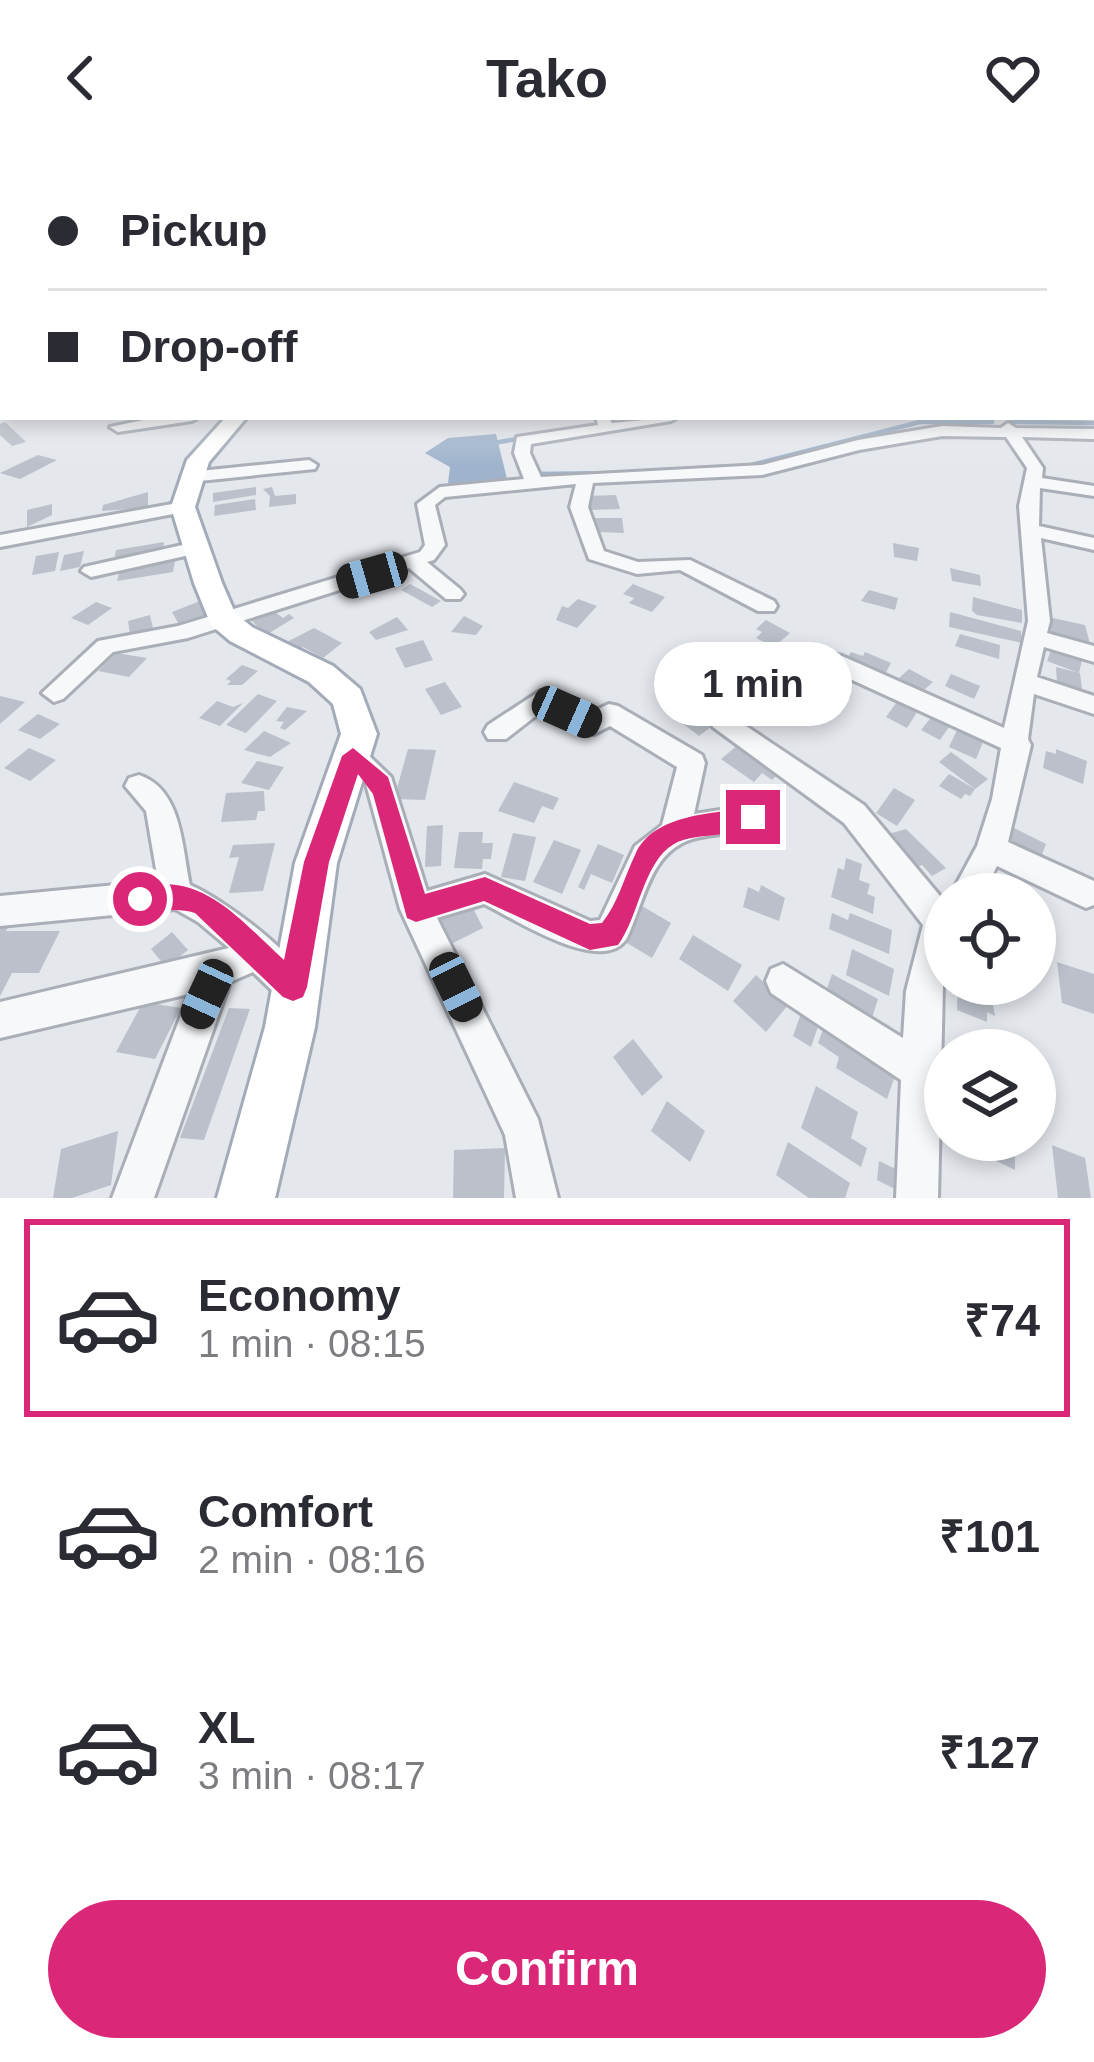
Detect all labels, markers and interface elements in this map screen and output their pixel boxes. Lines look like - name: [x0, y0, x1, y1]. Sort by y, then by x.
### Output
- icon: back: [48, 45, 114, 111]
- icon: heart: [980, 45, 1046, 111]
- text: Tako: [486, 48, 608, 108]
- text: Pickup: [120, 205, 268, 256]
- text: Drop-off: [120, 321, 297, 372]
- car: [332, 548, 412, 602]
- callout: 1 min: [654, 643, 852, 727]
- text: 1 min: [702, 662, 804, 705]
- car: [527, 681, 607, 743]
- route end: [726, 790, 780, 844]
- route start: [113, 872, 167, 926]
- map controls: [924, 873, 1056, 1161]
- button: locate: [924, 873, 1056, 1005]
- car: [424, 947, 488, 1027]
- car: [175, 954, 239, 1034]
- button: layers: [924, 1029, 1056, 1161]
- icon: car: [54, 1264, 162, 1372]
- text: Economy: [198, 1270, 401, 1321]
- text: ₹74: [964, 1295, 1040, 1346]
- text: 1 min · 08:15: [198, 1322, 426, 1365]
- icon: car: [54, 1480, 162, 1588]
- text: Comfort: [198, 1486, 373, 1537]
- text: ₹101: [939, 1511, 1040, 1562]
- text: 2 min · 08:16: [198, 1538, 426, 1581]
- icon: car: [54, 1696, 162, 1804]
- text: XL: [198, 1702, 256, 1753]
- text: ₹127: [939, 1727, 1040, 1778]
- text: 3 min · 08:17: [198, 1754, 426, 1797]
- button: Confirm: [48, 1900, 1046, 2038]

